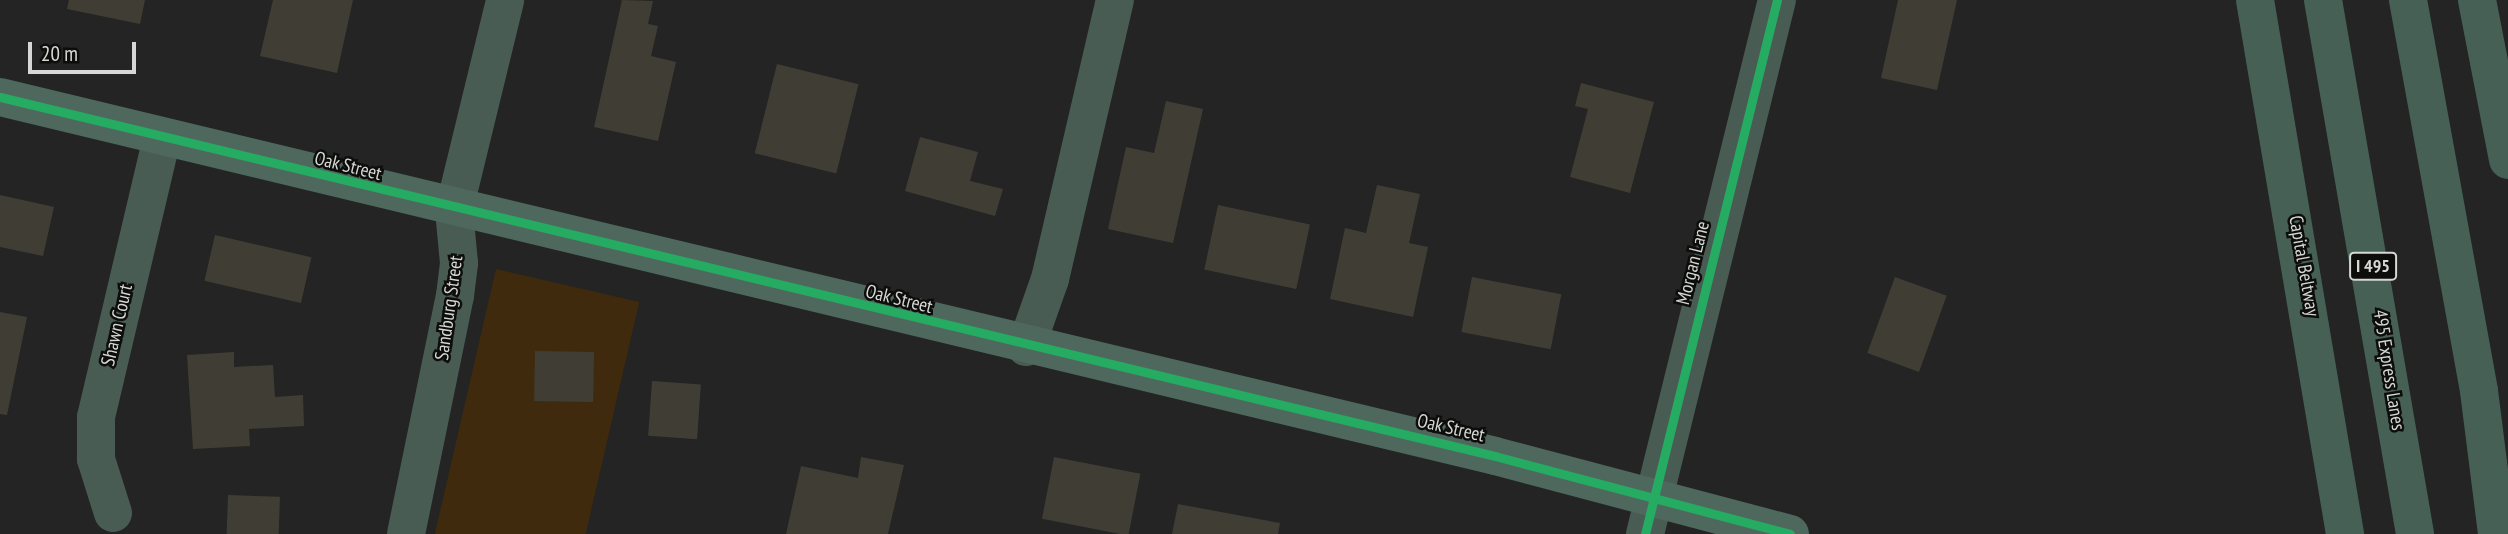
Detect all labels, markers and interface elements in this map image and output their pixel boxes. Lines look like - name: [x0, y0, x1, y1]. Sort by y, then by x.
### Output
- scale bar: [32, 28, 140, 72]
- text: 20 m: [41, 40, 78, 67]
- street label: Oak Street: [312, 147, 384, 185]
- street label: Capital Beltway: [2284, 214, 2324, 318]
- street label: Morgan Lane: [1672, 219, 1714, 307]
- road number: I 495: [2348, 252, 2398, 280]
- street label: Sandburg Street: [430, 254, 468, 362]
- street label: Oak Street: [863, 280, 935, 318]
- street label: Shawn Court: [97, 282, 137, 368]
- street label: 495 Express Lanes: [2368, 308, 2410, 432]
- street label: Oak Street: [1415, 409, 1487, 447]

